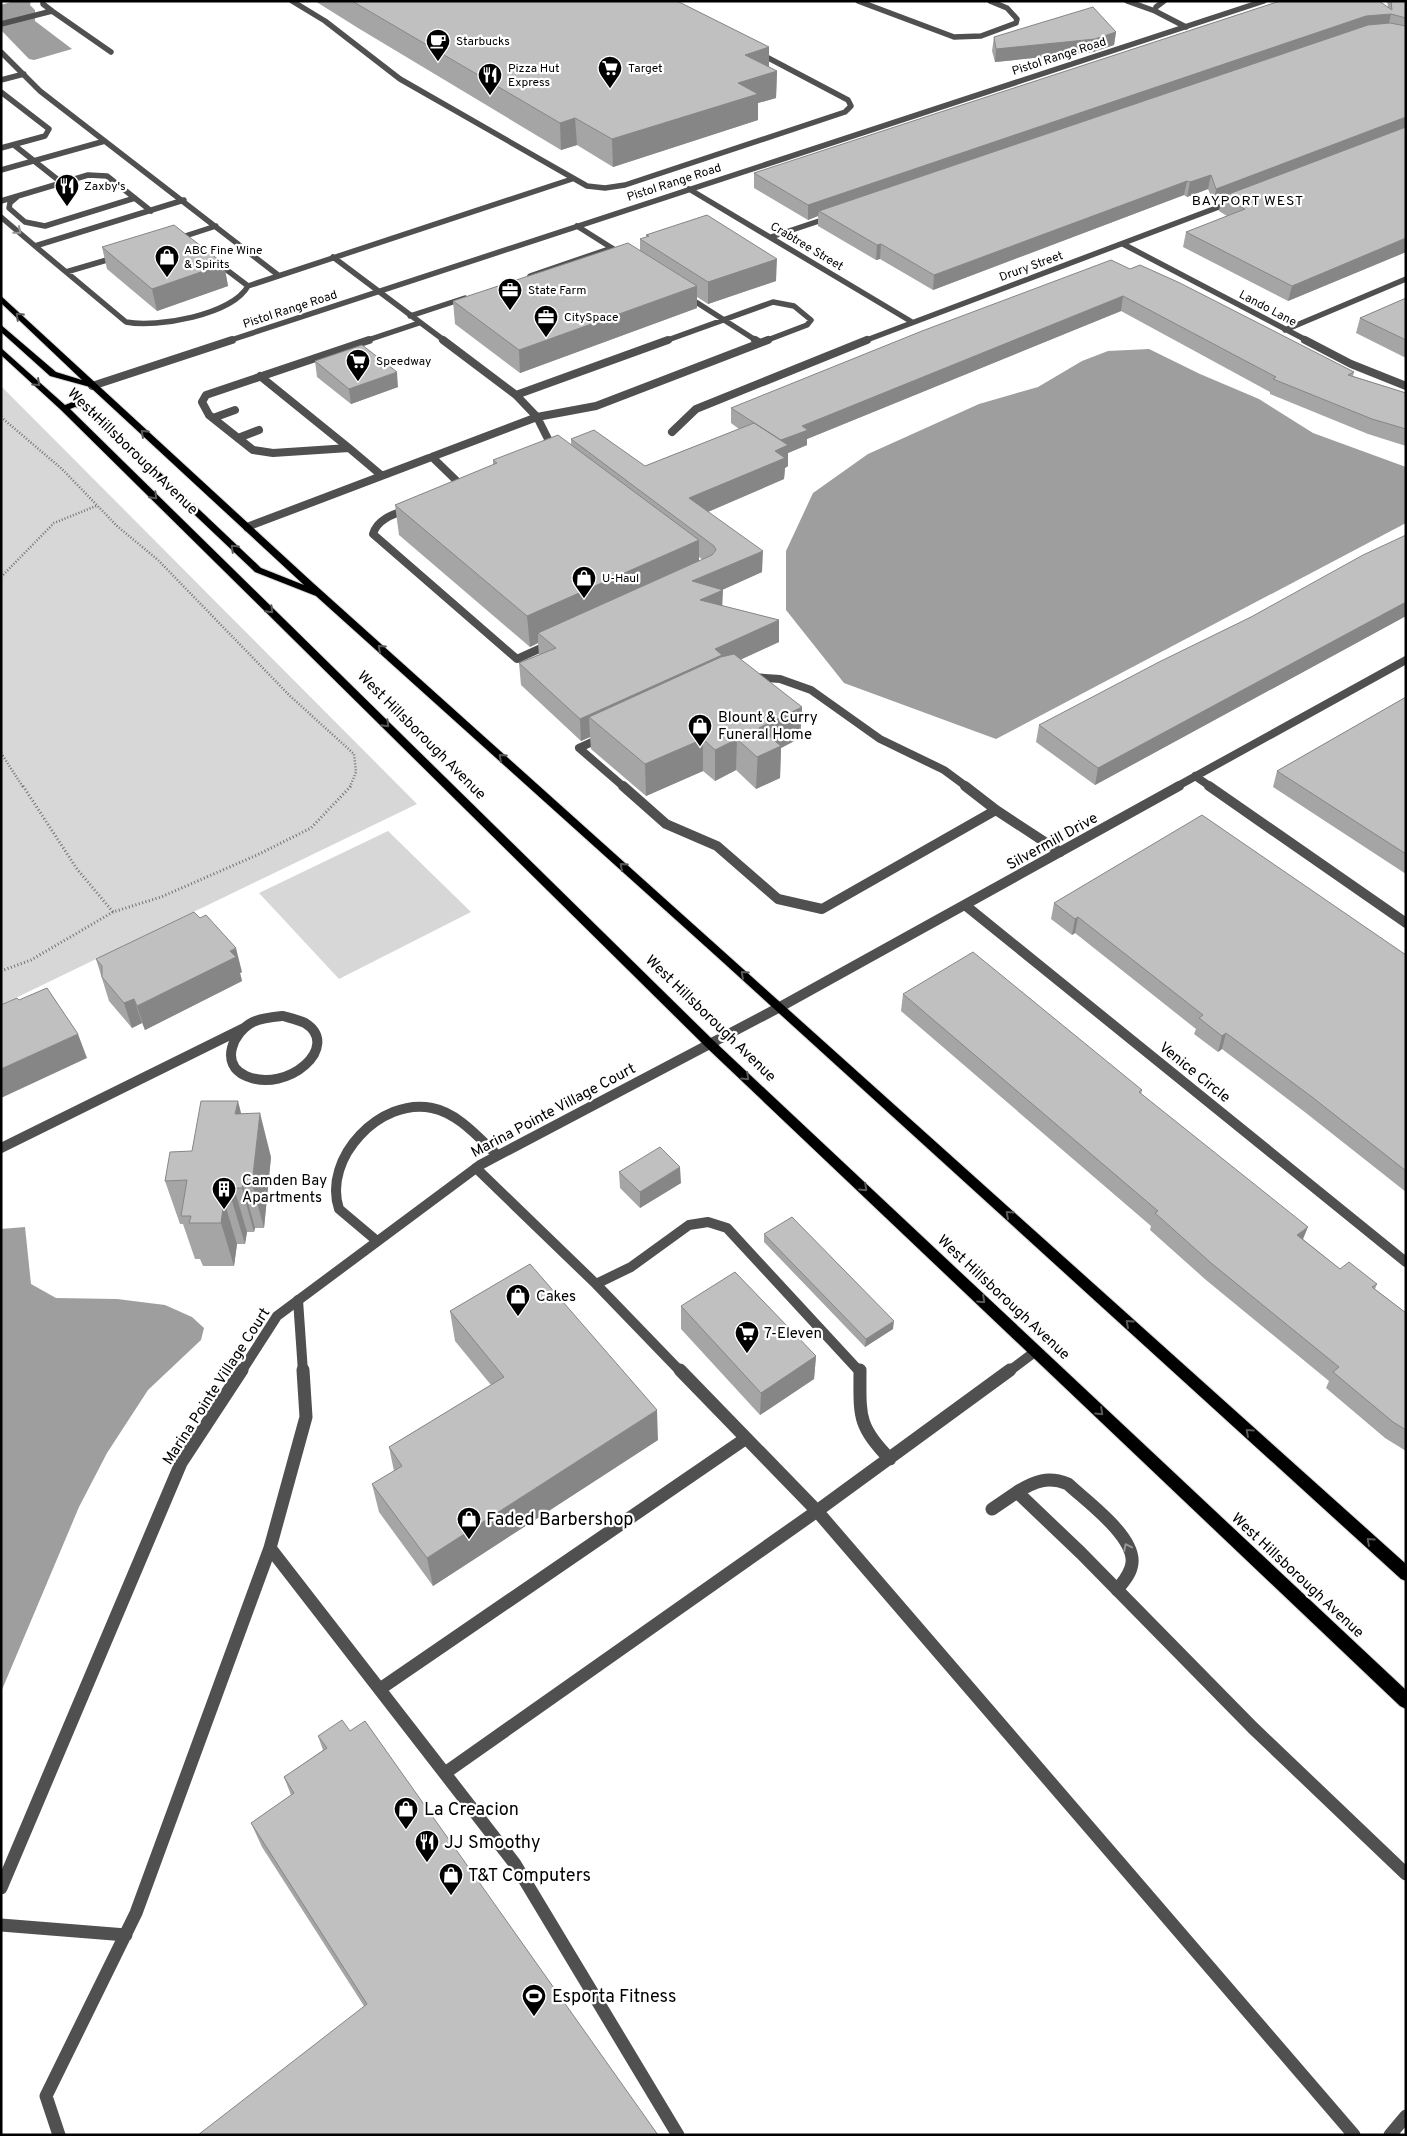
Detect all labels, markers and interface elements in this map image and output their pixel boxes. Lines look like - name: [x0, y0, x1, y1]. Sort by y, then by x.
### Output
- cafe icon: Starbucks: [425, 28, 451, 62]
- place label: Starbucks: [456, 34, 510, 50]
- street label: Pistol Range Road: [1010, 34, 1108, 80]
- supermarket icon: Target: [597, 55, 623, 89]
- place label: Pizza Hut Express: [508, 61, 560, 91]
- place label: Target: [628, 61, 663, 77]
- restaurant icon: Pizza Hut Express: [477, 62, 503, 96]
- street label: Pistol Range Road: [625, 160, 723, 206]
- restaurant icon: Zaxby's: [54, 173, 80, 207]
- place label: Zaxby's: [84, 179, 126, 195]
- district label: BAYPORT WEST: [1192, 193, 1304, 210]
- street label: Crabtree Street: [767, 219, 846, 275]
- one-way arrow: [12, 226, 21, 234]
- place label: ABC Fine Wine & Spirits: [184, 243, 263, 273]
- shop icon: ABC Fine Wine & Spirits: [154, 244, 180, 278]
- street label: Drury Street: [997, 248, 1065, 286]
- office icon: State Farm: [497, 277, 523, 311]
- place label: State Farm: [528, 283, 586, 299]
- street label: Pistol Range Road: [241, 287, 339, 333]
- street label: Lando Lane: [1236, 287, 1299, 331]
- office icon: CitySpace: [533, 304, 559, 338]
- place label: CitySpace: [564, 310, 618, 326]
- one-way arrow: [16, 313, 25, 322]
- supermarket icon: Speedway: [345, 348, 371, 382]
- place label: Speedway: [376, 354, 431, 370]
- one-way arrow: [32, 377, 41, 386]
- street label: West Hillsborough Avenue: [63, 385, 201, 520]
- one-way arrow: [140, 430, 149, 439]
- one-way arrow: [148, 490, 157, 499]
- one-way arrow: [231, 545, 240, 554]
- shop icon: U-Haul: [571, 565, 597, 599]
- place label: U-Haul: [602, 571, 639, 587]
- one-way arrow: [264, 604, 273, 613]
- one-way arrow: [378, 645, 387, 654]
- street label: West Hillsborough Avenue: [352, 668, 489, 805]
- place label: Blount & Curry Funeral Home: [718, 709, 818, 745]
- shop icon: Blount & Curry Funeral Home: [687, 713, 713, 747]
- one-way arrow: [380, 718, 389, 727]
- one-way arrow: [499, 754, 508, 763]
- street label: Silvermill Drive: [1004, 809, 1102, 875]
- one-way arrow: [619, 863, 628, 872]
- street label: West Hillsborough Avenue: [641, 952, 779, 1087]
- one-way arrow: [740, 971, 749, 980]
- street label: Venice Circle: [1154, 1039, 1234, 1108]
- street label: Marina Pointe Village Court: [468, 1060, 639, 1163]
- one-way arrow: [740, 1071, 749, 1080]
- place label: Camden Bay Apartments: [242, 1172, 327, 1208]
- building icon: Camden Bay Apartments: [211, 1176, 237, 1210]
- one-way arrow: [858, 1183, 867, 1192]
- one-way arrow: [1005, 1211, 1014, 1220]
- street label: West Hillsborough Avenue: [933, 1232, 1073, 1365]
- shop icon: Cakes: [505, 1283, 531, 1317]
- place label: Cakes: [536, 1288, 576, 1307]
- one-way arrow: [976, 1294, 985, 1303]
- street label: Marina Pointe Village Court: [159, 1305, 275, 1469]
- supermarket icon: 7-Eleven: [734, 1320, 760, 1354]
- one-way arrow: [1125, 1320, 1134, 1329]
- place label: 7-Eleven: [764, 1325, 822, 1344]
- one-way arrow: [1094, 1406, 1103, 1415]
- one-way arrow: [1246, 1429, 1255, 1438]
- shop icon: Faded Barbershop: [456, 1506, 482, 1540]
- place label: Faded Barbershop: [486, 1509, 634, 1532]
- street label: West Hillsborough Avenue: [1227, 1510, 1367, 1643]
- one-way arrow: [1366, 1538, 1375, 1547]
- one-way arrow: [1123, 1543, 1133, 1552]
- shop icon: La Creacion: [393, 1796, 419, 1830]
- place label: La Creacion: [424, 1799, 519, 1822]
- restaurant icon: JJ Smoothy: [414, 1829, 440, 1863]
- place label: JJ Smoothy: [444, 1832, 540, 1855]
- shop icon: T&T Computers: [438, 1862, 464, 1896]
- place label: T&T Computers: [468, 1865, 591, 1888]
- sports icon: Esporta Fitness: [521, 1983, 547, 2017]
- place label: Esporta Fitness: [552, 1986, 676, 2009]

